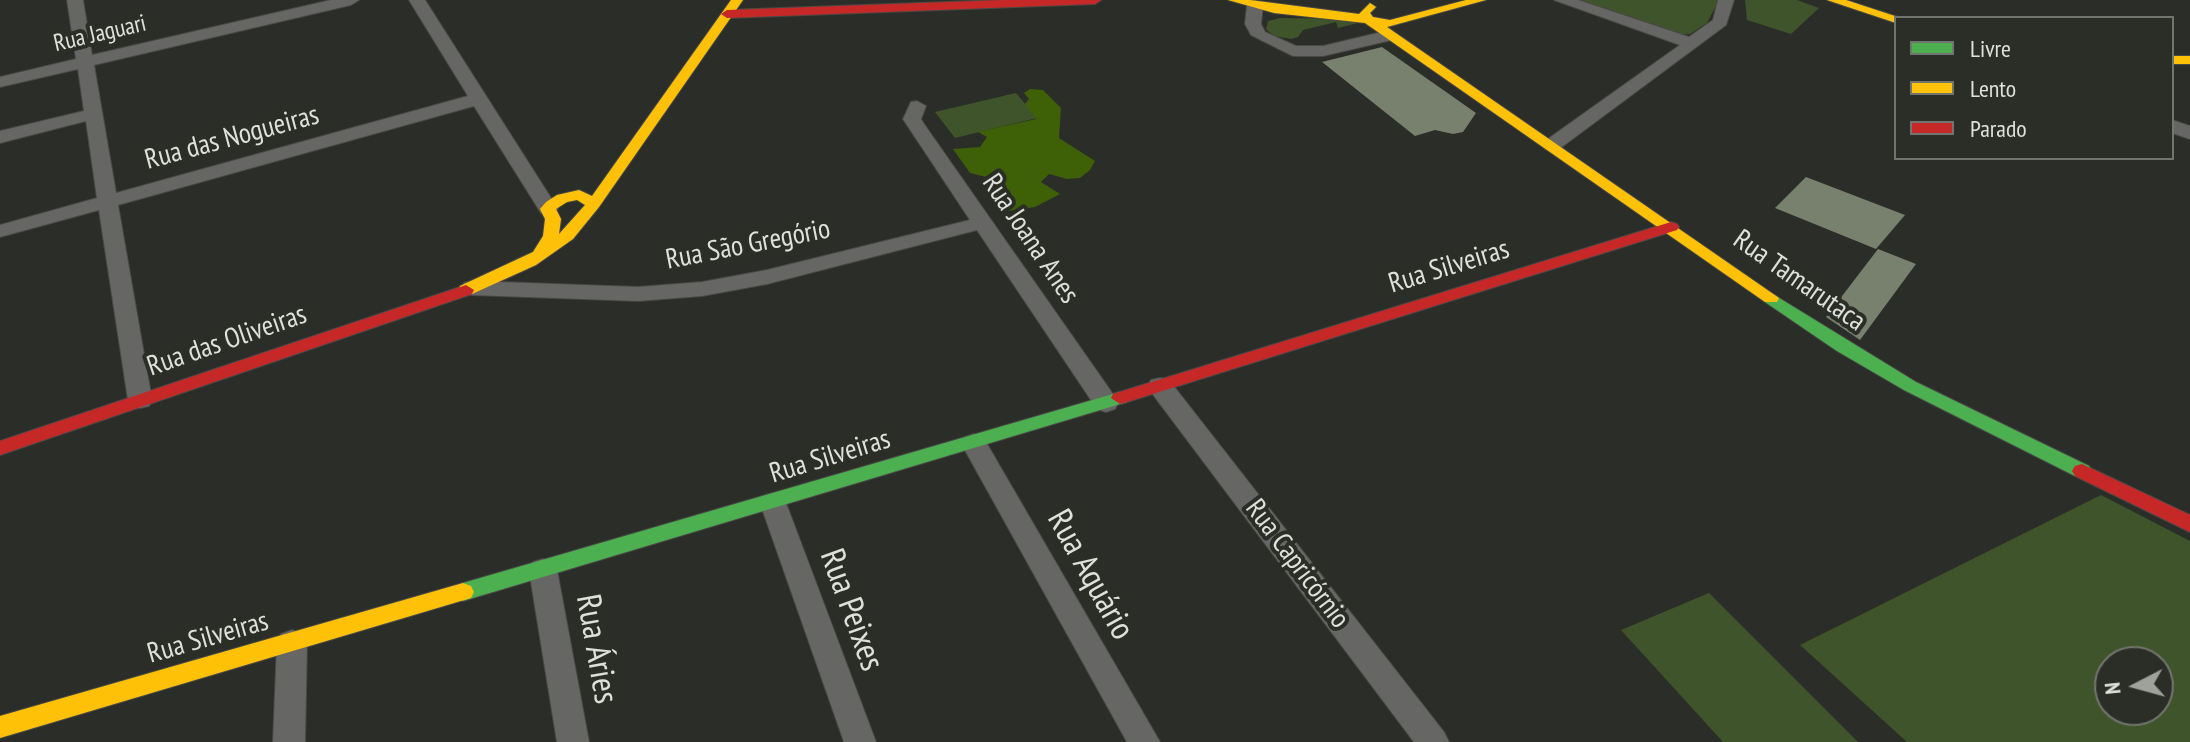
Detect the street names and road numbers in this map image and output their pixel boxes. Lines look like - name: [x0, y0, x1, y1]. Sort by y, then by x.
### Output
- street label: Rua Jaguari: [51, 9, 149, 59]
- street label: Rua das Nogueiras: [141, 99, 323, 177]
- street label: Rua Joana Anes: [974, 168, 1086, 310]
- street label: Rua São Gregório: [663, 213, 833, 277]
- street label: Rua Tamarutaca: [1727, 223, 1871, 339]
- street label: Rua Silveiras: [1385, 233, 1513, 301]
- street label: Rua das Oliveiras: [143, 298, 311, 384]
- street label: Rua Silveiras: [766, 423, 894, 491]
- street label: Rua Capricórnio: [1238, 493, 1356, 635]
- street label: Rua Aquário: [1038, 503, 1142, 647]
- street label: Rua Peixes: [810, 544, 892, 676]
- street label: Rua Áries: [566, 591, 626, 707]
- street label: Rua Silveiras: [144, 605, 272, 671]

